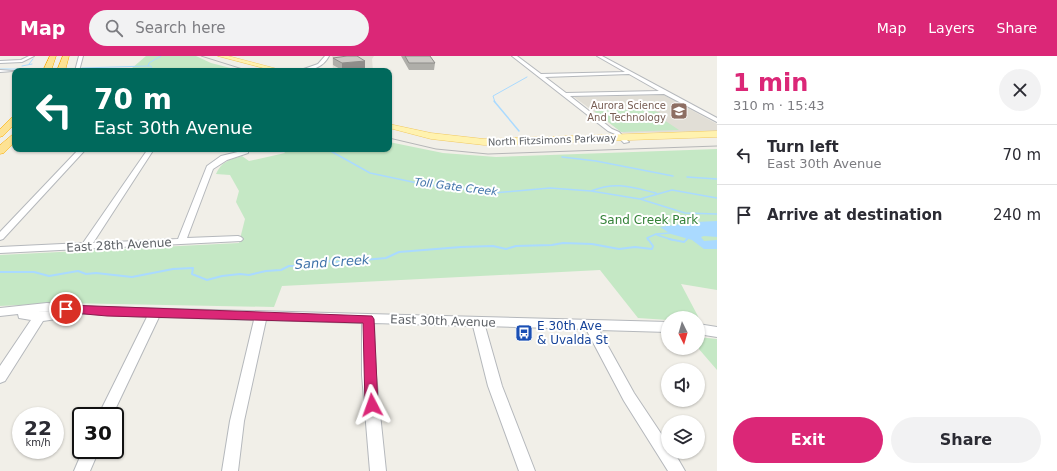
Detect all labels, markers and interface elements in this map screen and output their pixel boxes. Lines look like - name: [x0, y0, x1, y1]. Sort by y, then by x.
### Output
- search box: [89, 10, 369, 46]
- text: Map: [20, 17, 65, 39]
- icon: search: [103, 17, 125, 39]
- text: Search here: [135, 19, 225, 37]
- text: Map: [877, 20, 906, 36]
- text: Layers: [928, 20, 975, 36]
- text: Share: [997, 20, 1037, 36]
- text: 1 min: [733, 69, 808, 97]
- button: close: [999, 69, 1041, 111]
- text: 70 m: [94, 83, 172, 116]
- icon: left: [28, 84, 80, 136]
- text: 310 m · 15:43: [733, 98, 824, 113]
- place label: Aurora Science And Technology: [587, 100, 666, 123]
- school or university icon: Aurora Science And Technology: [669, 101, 689, 121]
- text: East 30th Avenue: [94, 117, 253, 138]
- street label: North Fitzsimons Parkway: [488, 132, 616, 148]
- text: Turn left: [767, 138, 839, 156]
- icon: left: [733, 144, 755, 166]
- text: 70 m: [1003, 146, 1041, 164]
- text: East 30th Avenue: [767, 156, 882, 171]
- water label: Toll Gate Creek: [414, 175, 499, 199]
- icon: arrive: [733, 204, 755, 226]
- text: Arrive at destination: [767, 206, 942, 224]
- text: 240 m: [993, 206, 1041, 224]
- park label: Sand Creek Park: [600, 213, 698, 227]
- street label: East 28th Avenue: [66, 235, 172, 255]
- water label: Sand Creek: [294, 252, 370, 272]
- pin: [49, 292, 83, 326]
- icon: arrive: [55, 298, 77, 320]
- north arrow: [661, 311, 705, 355]
- map controls: [661, 311, 705, 459]
- street label: East 30th Avenue: [390, 312, 496, 330]
- place label: E 30th Ave & Uvalda St: [537, 319, 608, 347]
- bus stop icon: E 30th Ave & Uvalda St: [514, 323, 534, 343]
- button: sound: [661, 363, 705, 407]
- position arrow: [351, 384, 393, 426]
- speed limit sign: 30: [72, 407, 124, 459]
- button: layers: [661, 415, 705, 459]
- text: 22: [24, 416, 52, 440]
- button: Exit: [733, 417, 883, 463]
- button: Share: [891, 417, 1041, 463]
- text: km/h: [25, 437, 51, 448]

